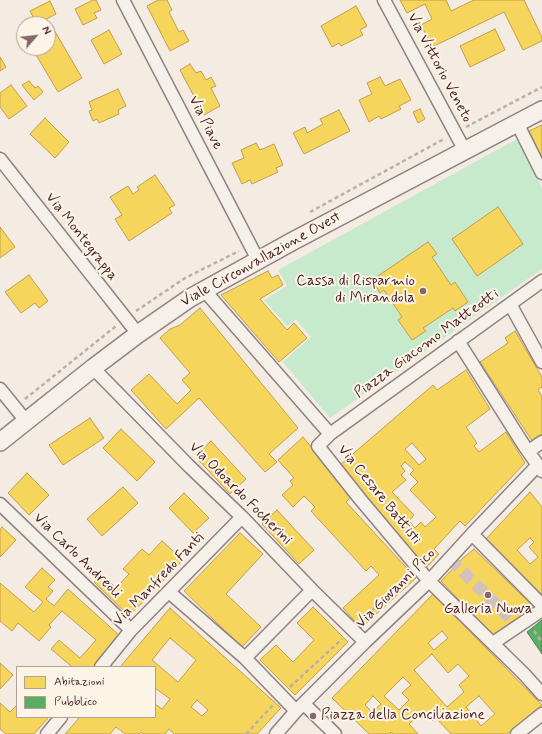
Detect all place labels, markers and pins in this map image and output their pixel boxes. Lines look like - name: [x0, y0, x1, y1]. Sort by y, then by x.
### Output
- place label: Cassa di Risparmio di Mirandola: [296, 273, 415, 308]
- marker: Cassa di Risparmio di Mirandola: [418, 286, 428, 296]
- marker: Galleria Nuova: [483, 590, 493, 600]
- place label: Galleria Nuova: [444, 601, 532, 619]
- place label: Piazza della Conciliazione: [321, 707, 485, 725]
- marker: Piazza della Conciliazione: [308, 711, 318, 721]

